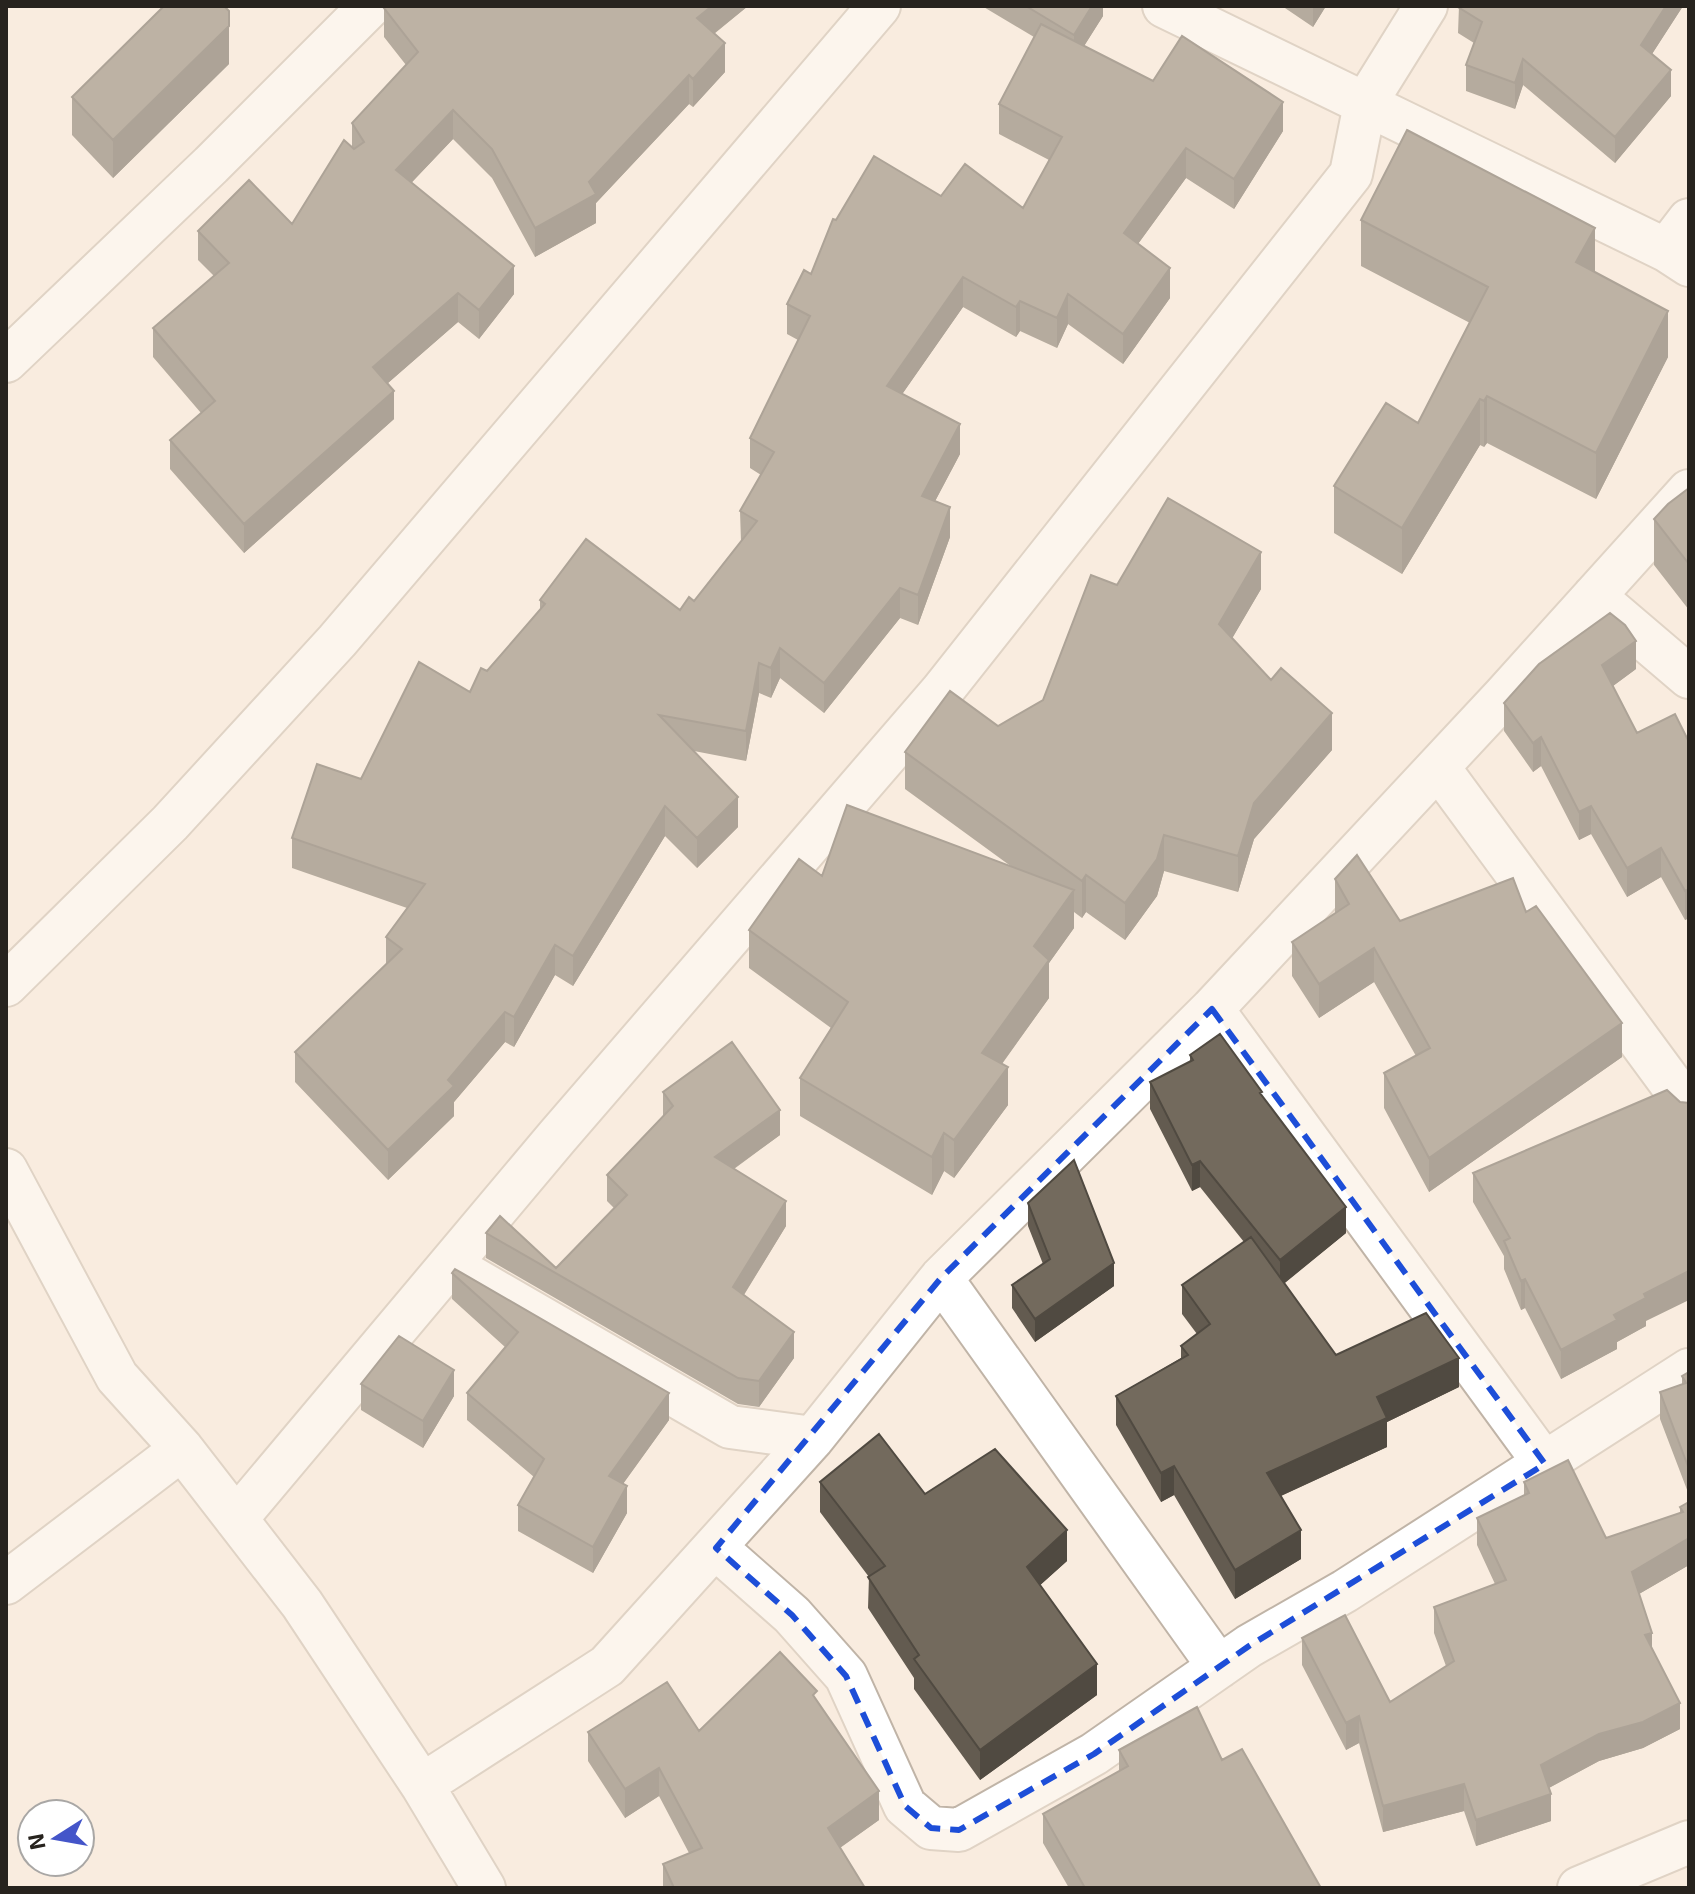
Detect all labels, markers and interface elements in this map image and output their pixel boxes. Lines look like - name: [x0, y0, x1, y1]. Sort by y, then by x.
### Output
- north arrow: [16, 1798, 96, 1878]
- text: N: [21, 1832, 50, 1852]

